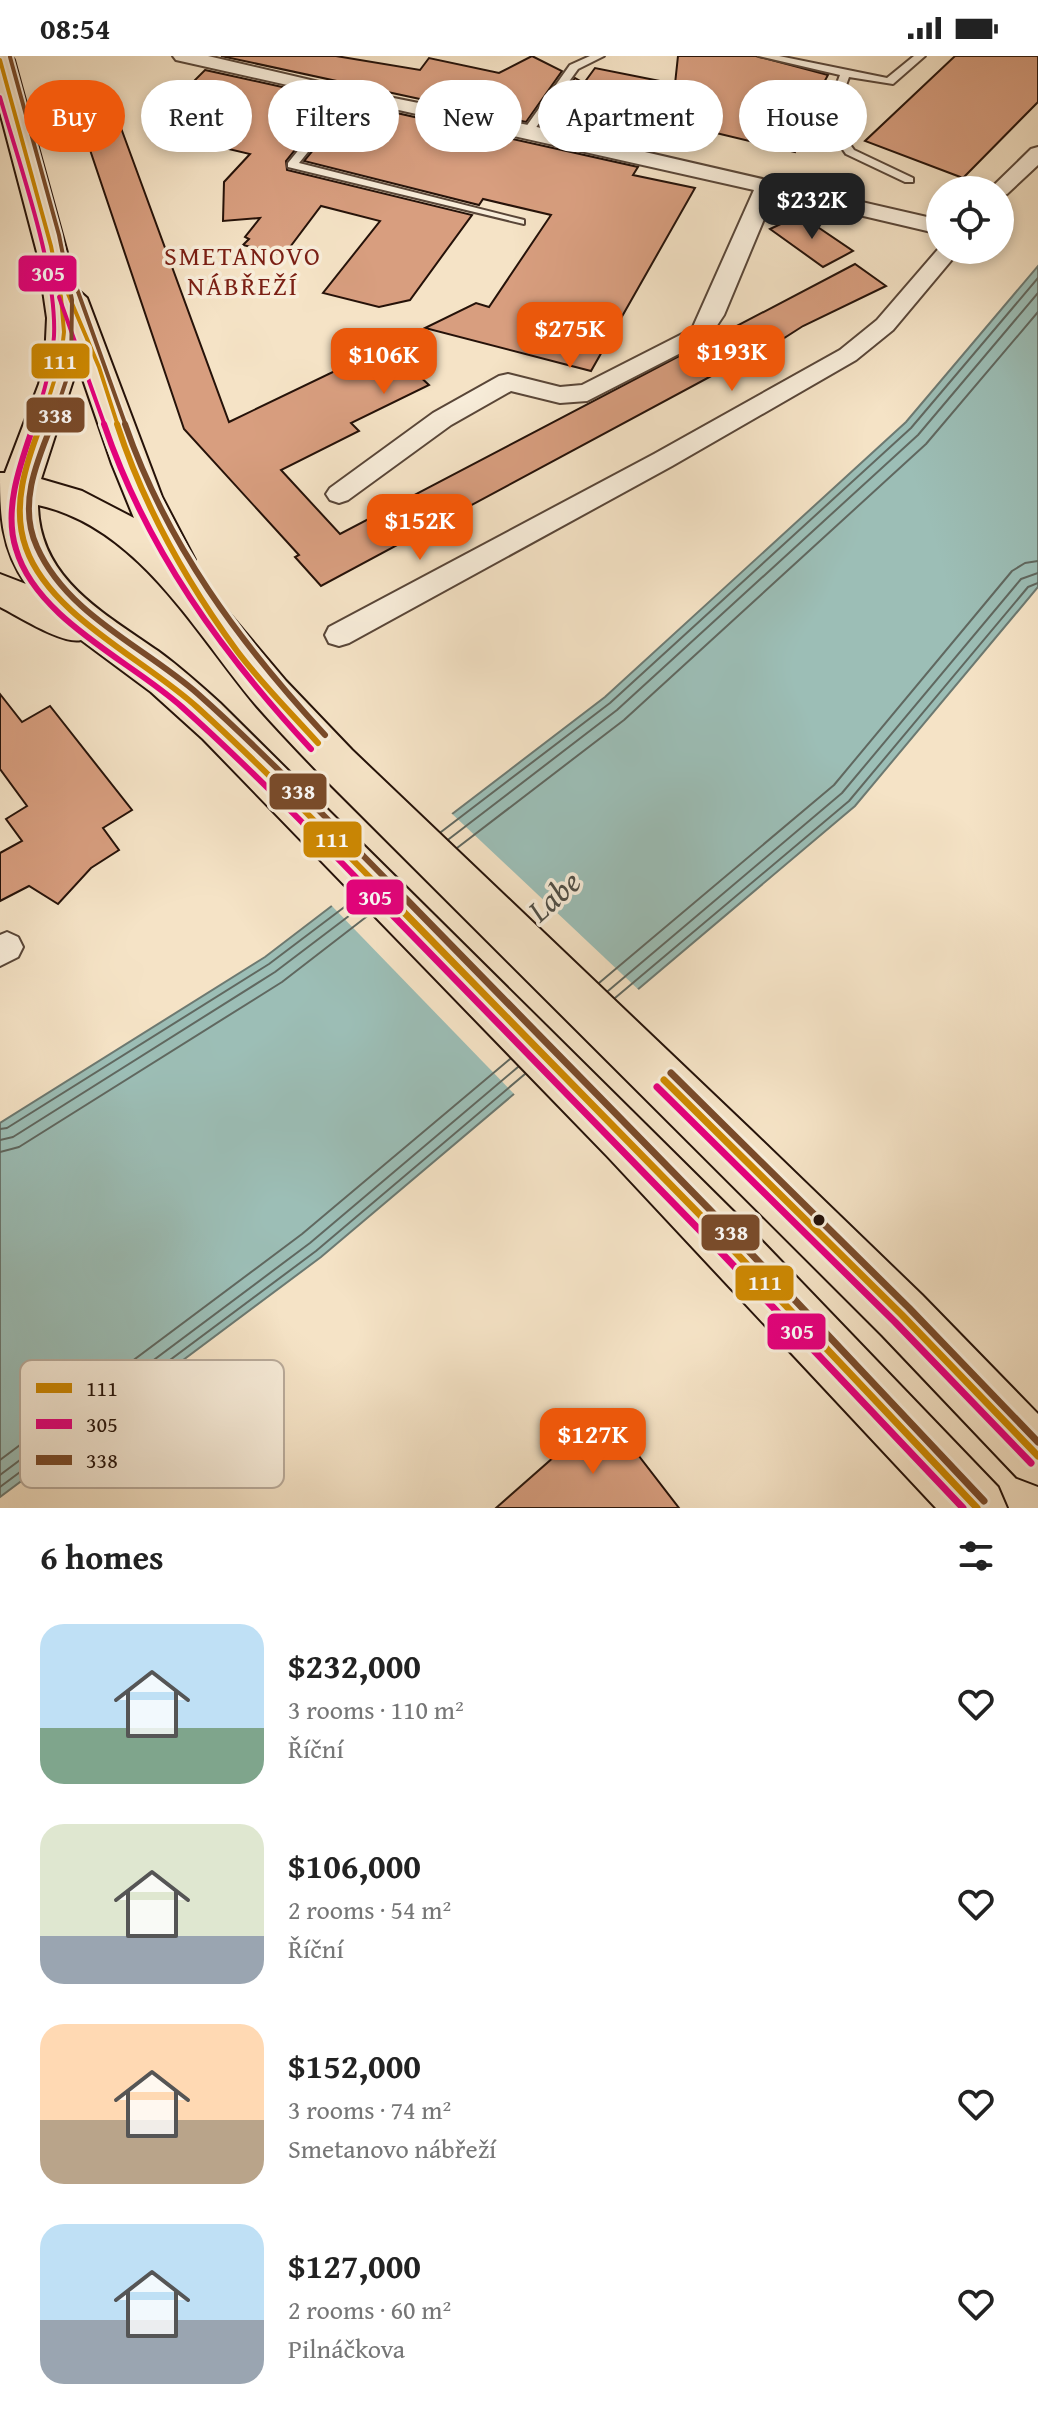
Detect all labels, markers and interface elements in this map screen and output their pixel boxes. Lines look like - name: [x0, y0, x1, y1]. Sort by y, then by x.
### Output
- text: 08:54: [40, 6, 111, 50]
- chip: Buy: [24, 80, 125, 152]
- chip: Rent: [141, 80, 252, 152]
- chip: Filters: [268, 80, 399, 152]
- chip: New: [415, 80, 522, 152]
- chip: Apartment: [538, 80, 723, 152]
- chip: House: [739, 80, 867, 152]
- pin: $232K: [756, 173, 868, 241]
- map controls: [926, 176, 1014, 264]
- button: locate: [926, 176, 1014, 264]
- text: $232K: [777, 179, 847, 218]
- district label: SMETANOVO NÁBŘEŽÍ: [164, 236, 322, 305]
- line badge: 305: [17, 254, 78, 293]
- text: 305: [31, 257, 65, 289]
- pin: $275K: [514, 302, 626, 370]
- text: $275K: [535, 308, 605, 347]
- pin: $193K: [676, 325, 788, 393]
- pin: $106K: [328, 328, 440, 396]
- text: $193K: [697, 331, 767, 370]
- text: $106K: [349, 334, 419, 373]
- line badge: 111: [30, 342, 91, 380]
- text: 111: [43, 345, 77, 377]
- line badge: 338: [25, 396, 86, 434]
- text: 338: [38, 399, 72, 431]
- pin: $152K: [364, 494, 476, 562]
- text: $152K: [385, 500, 455, 539]
- line badge: 338: [268, 772, 328, 811]
- text: 338: [281, 775, 315, 807]
- line badge: 111: [302, 820, 363, 859]
- text: 111: [315, 823, 349, 855]
- water label: Labe: [516, 859, 591, 933]
- line badge: 305: [345, 878, 405, 916]
- text: 305: [358, 881, 392, 913]
- unlabelled marker: [811, 1212, 827, 1228]
- line badge: 338: [700, 1213, 761, 1252]
- text: 338: [714, 1216, 748, 1248]
- line badge: 111: [734, 1264, 795, 1302]
- text: 111: [748, 1266, 782, 1298]
- line badge: 305: [766, 1312, 827, 1351]
- text: 305: [780, 1315, 814, 1347]
- legend: [20, 1360, 284, 1488]
- text: 111: [86, 1372, 118, 1404]
- text: 305: [86, 1408, 118, 1440]
- pin: $127K: [537, 1408, 649, 1476]
- text: $127K: [558, 1414, 628, 1453]
- text: 338: [86, 1444, 118, 1476]
- text: 6 homes: [40, 1532, 164, 1581]
- icon: filters: [954, 1534, 998, 1578]
- text: $232,000: [288, 1641, 421, 1690]
- icon: home: [104, 1656, 200, 1752]
- icon: heart: [954, 1682, 998, 1726]
- text: 3 rooms · 110 m²: [288, 1690, 464, 1729]
- text: Říční: [288, 1729, 344, 1768]
- text: $106,000: [288, 1841, 421, 1890]
- icon: home: [104, 1856, 200, 1952]
- icon: heart: [954, 1882, 998, 1926]
- text: 2 rooms · 54 m²: [288, 1890, 451, 1929]
- text: Říční: [288, 1929, 344, 1968]
- text: $152,000: [288, 2041, 421, 2090]
- icon: home: [104, 2056, 200, 2152]
- icon: heart: [954, 2082, 998, 2126]
- text: 3 rooms · 74 m²: [288, 2090, 451, 2129]
- text: Smetanovo nábřeží: [288, 2129, 496, 2168]
- text: $127,000: [288, 2241, 421, 2290]
- icon: home: [104, 2256, 200, 2352]
- icon: heart: [954, 2282, 998, 2326]
- text: 2 rooms · 60 m²: [288, 2290, 451, 2329]
- text: Pilnáčkova: [288, 2329, 405, 2368]

